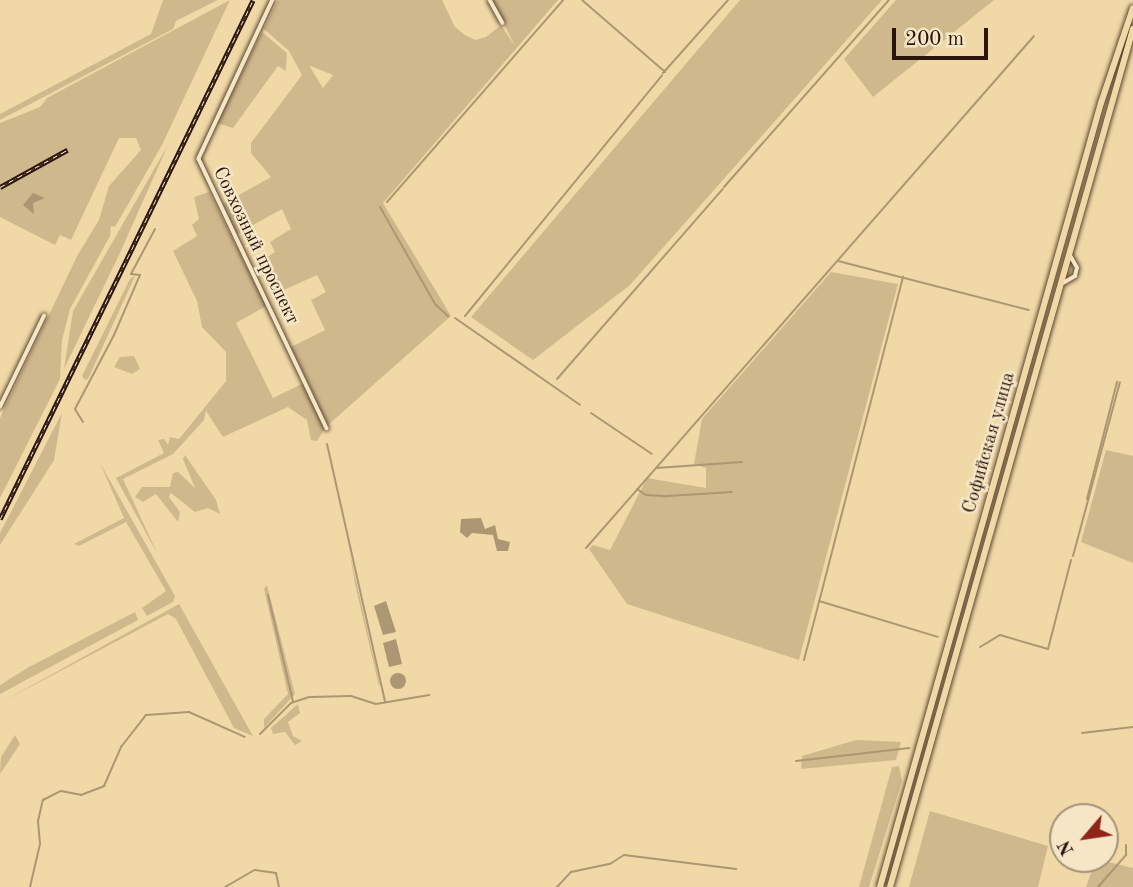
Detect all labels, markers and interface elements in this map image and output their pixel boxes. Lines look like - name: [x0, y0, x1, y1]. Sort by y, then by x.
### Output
- scale bar: [895, 14, 991, 58]
- text: 200 m: [905, 29, 964, 50]
- street label: Совхозный проспект: [207, 163, 303, 329]
- street label: Софийская улица: [959, 370, 1021, 516]
- north arrow: [1049, 803, 1119, 873]
- text: N: [1055, 836, 1079, 858]

